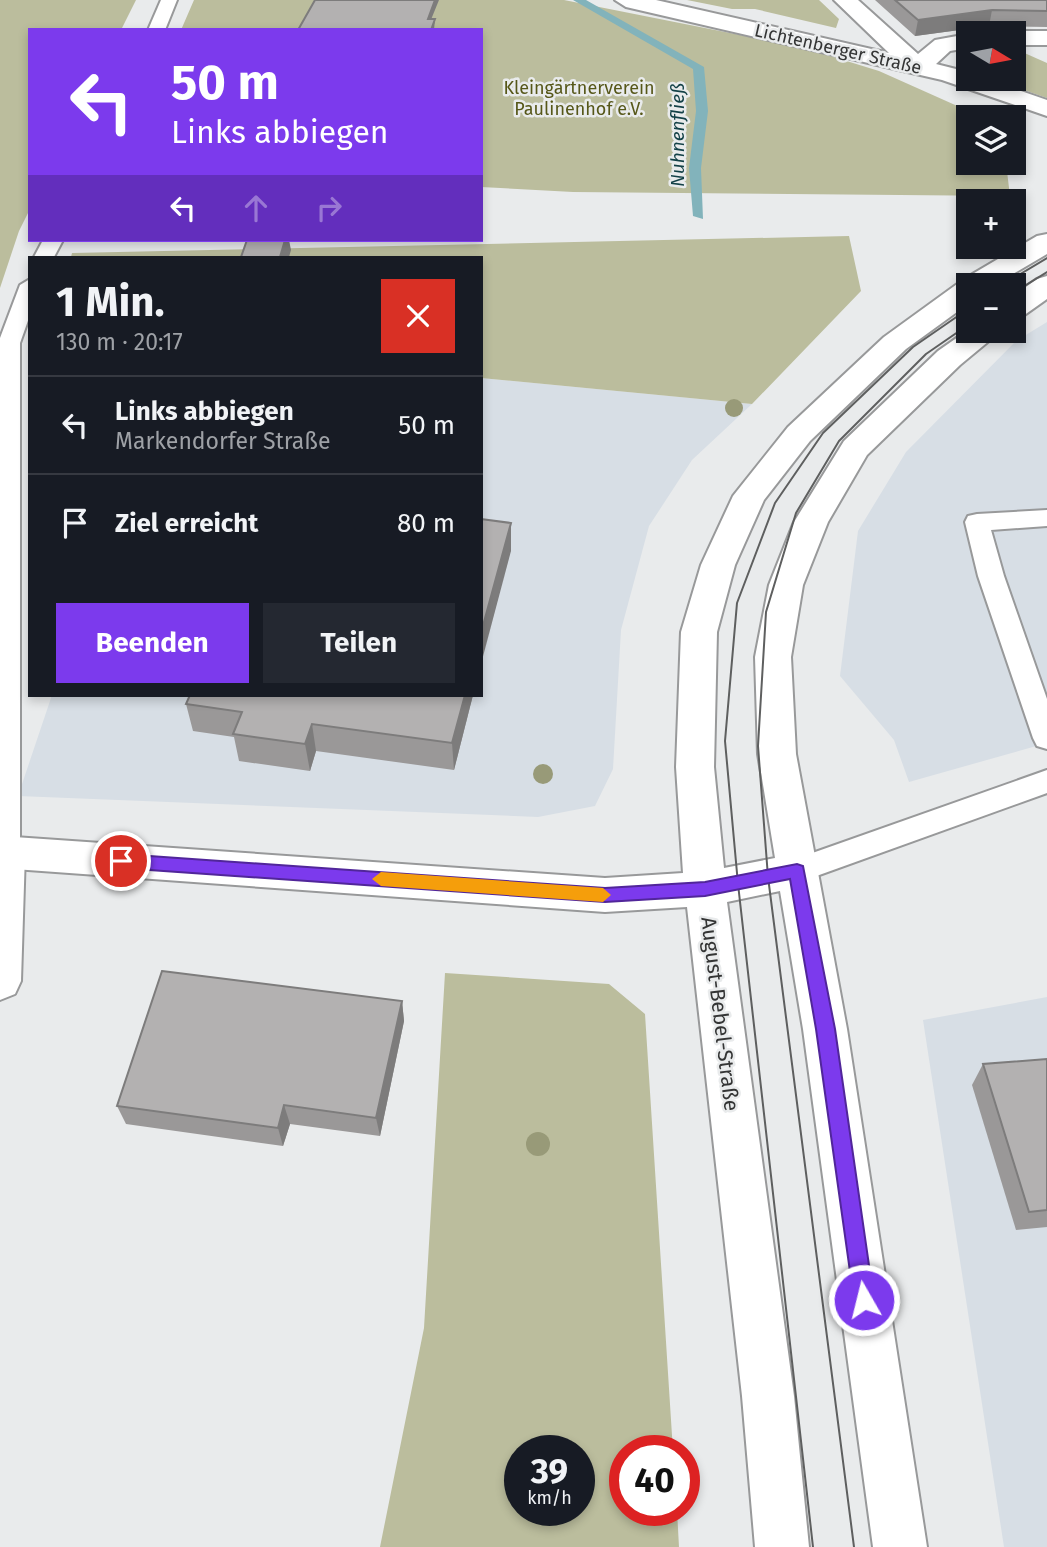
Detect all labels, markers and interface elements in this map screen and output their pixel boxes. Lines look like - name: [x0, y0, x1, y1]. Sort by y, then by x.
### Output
- street label: Lichtenberger Straße: [752, 19, 924, 79]
- north arrow: [956, 21, 1026, 91]
- map controls: [956, 21, 1026, 343]
- text: 50 m: [171, 53, 279, 112]
- icon: left: [56, 56, 147, 147]
- park label: Kleingärtnerverein Paulinenhof e.V.: [503, 77, 655, 120]
- water label: Nuhnenfließ: [666, 83, 689, 187]
- button: layers: [956, 105, 1026, 175]
- text: Links abbiegen: [171, 113, 389, 151]
- icon: left: [164, 189, 202, 227]
- icon: ahead: [237, 189, 275, 227]
- icon: right: [310, 189, 348, 227]
- button: +: [956, 189, 1026, 259]
- button: −: [956, 273, 1026, 343]
- text: 1 Min.: [56, 277, 165, 327]
- button: close: [381, 279, 455, 353]
- text: 130 m · 20:17: [56, 328, 183, 356]
- text: Links abbiegen: [115, 396, 294, 427]
- icon: left: [56, 406, 94, 444]
- text: 50 m: [398, 410, 455, 441]
- text: Markendorfer Straße: [115, 427, 331, 455]
- icon: arrive: [56, 504, 94, 542]
- text: Ziel erreicht: [115, 508, 258, 539]
- text: 80 m: [397, 508, 455, 539]
- button: Beenden: [56, 603, 249, 683]
- button: Teilen: [263, 603, 455, 683]
- pin: [91, 831, 151, 891]
- icon: arrive: [102, 842, 140, 880]
- street label: August-Bebel-Straße: [695, 915, 745, 1113]
- position arrow: [827, 1263, 901, 1337]
- speed limit sign: 40: [609, 1435, 700, 1526]
- text: 39: [531, 1450, 568, 1492]
- text: km/h: [527, 1487, 572, 1509]

